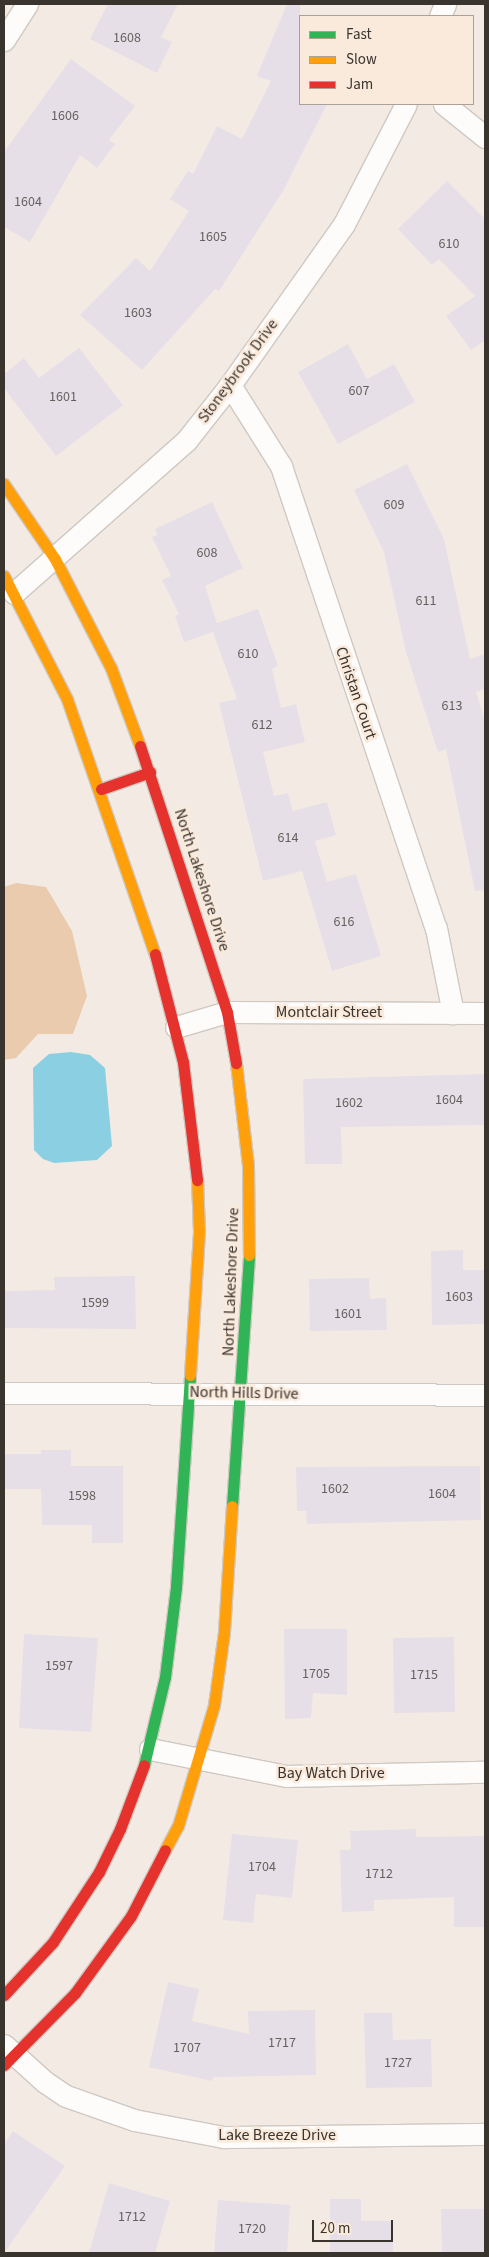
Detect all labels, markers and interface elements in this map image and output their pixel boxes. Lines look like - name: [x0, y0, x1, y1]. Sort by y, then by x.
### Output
- legend: [299, 15, 474, 105]
- text: Fast: [346, 24, 372, 45]
- house number: 1608: [113, 30, 141, 46]
- text: Slow: [346, 49, 377, 70]
- text: Jam: [346, 74, 373, 95]
- house number: 1606: [51, 108, 79, 124]
- house number: 1604: [14, 194, 42, 210]
- house number: 1605: [199, 229, 227, 245]
- house number: 610: [439, 236, 459, 252]
- house number: 1603: [124, 305, 152, 321]
- street label: Stoneybrook Drive: [194, 315, 282, 427]
- house number: 607: [349, 383, 369, 399]
- house number: 1601: [49, 389, 77, 405]
- house number: 609: [384, 497, 404, 513]
- house number: 608: [197, 545, 217, 561]
- house number: 611: [416, 593, 436, 609]
- street label: Christan Court: [331, 644, 381, 742]
- house number: 610: [238, 646, 258, 662]
- house number: 613: [442, 698, 462, 714]
- house number: 612: [252, 717, 272, 733]
- street label: North Lakeshore Drive: [170, 806, 234, 954]
- house number: 614: [278, 830, 298, 846]
- house number: 616: [334, 914, 354, 930]
- street label: Montclair Street: [276, 1002, 382, 1022]
- house number: 1604: [435, 1092, 463, 1108]
- house number: 1602: [335, 1095, 363, 1111]
- street label: North Lakeshore Drive: [219, 1207, 243, 1357]
- house number: 1603: [445, 1289, 473, 1305]
- house number: 1599: [81, 1295, 109, 1311]
- house number: 1601: [334, 1306, 362, 1322]
- street label: North Hills Drive: [189, 1382, 299, 1404]
- house number: 1602: [321, 1481, 349, 1497]
- house number: 1604: [428, 1486, 456, 1502]
- house number: 1598: [68, 1488, 96, 1504]
- house number: 1597: [45, 1658, 73, 1674]
- house number: 1705: [302, 1666, 330, 1682]
- house number: 1715: [410, 1667, 438, 1683]
- street label: Bay Watch Drive: [277, 1763, 385, 1783]
- house number: 1704: [248, 1859, 276, 1875]
- house number: 1712: [365, 1866, 393, 1882]
- house number: 1717: [268, 2035, 296, 2051]
- house number: 1707: [173, 2040, 201, 2056]
- house number: 1727: [384, 2055, 412, 2071]
- street label: Lake Breeze Drive: [218, 2125, 336, 2145]
- house number: 1712: [118, 2209, 146, 2225]
- scale bar: [314, 2210, 395, 2242]
- text: 20 m: [320, 2218, 350, 2239]
- house number: 1720: [238, 2221, 266, 2237]

